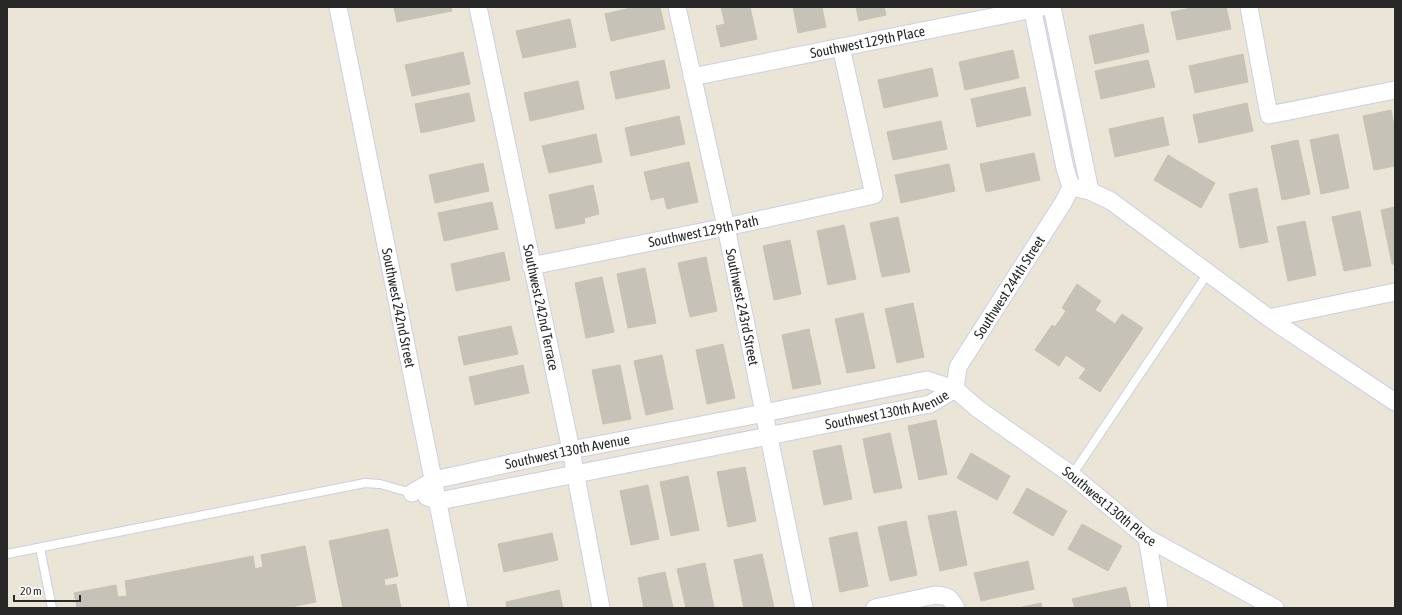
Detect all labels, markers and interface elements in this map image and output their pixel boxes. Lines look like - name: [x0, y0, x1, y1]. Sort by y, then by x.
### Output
- street label: Southwest 129th Place: [809, 23, 926, 61]
- street label: Southwest 129th Path: [647, 212, 760, 250]
- street label: Southwest 244th Street: [970, 233, 1048, 342]
- street label: Southwest 242nd Terrace: [520, 243, 562, 372]
- street label: Southwest 242nd Street: [379, 247, 418, 369]
- street label: Southwest 243rd Street: [723, 247, 762, 367]
- street label: Southwest 130th Avenue: [824, 387, 952, 433]
- street label: Southwest 130th Avenue: [504, 431, 631, 472]
- street label: Southwest 130th Place: [1059, 463, 1159, 549]
- scale bar: [14, 577, 80, 603]
- text: 20 m: [20, 584, 42, 598]

